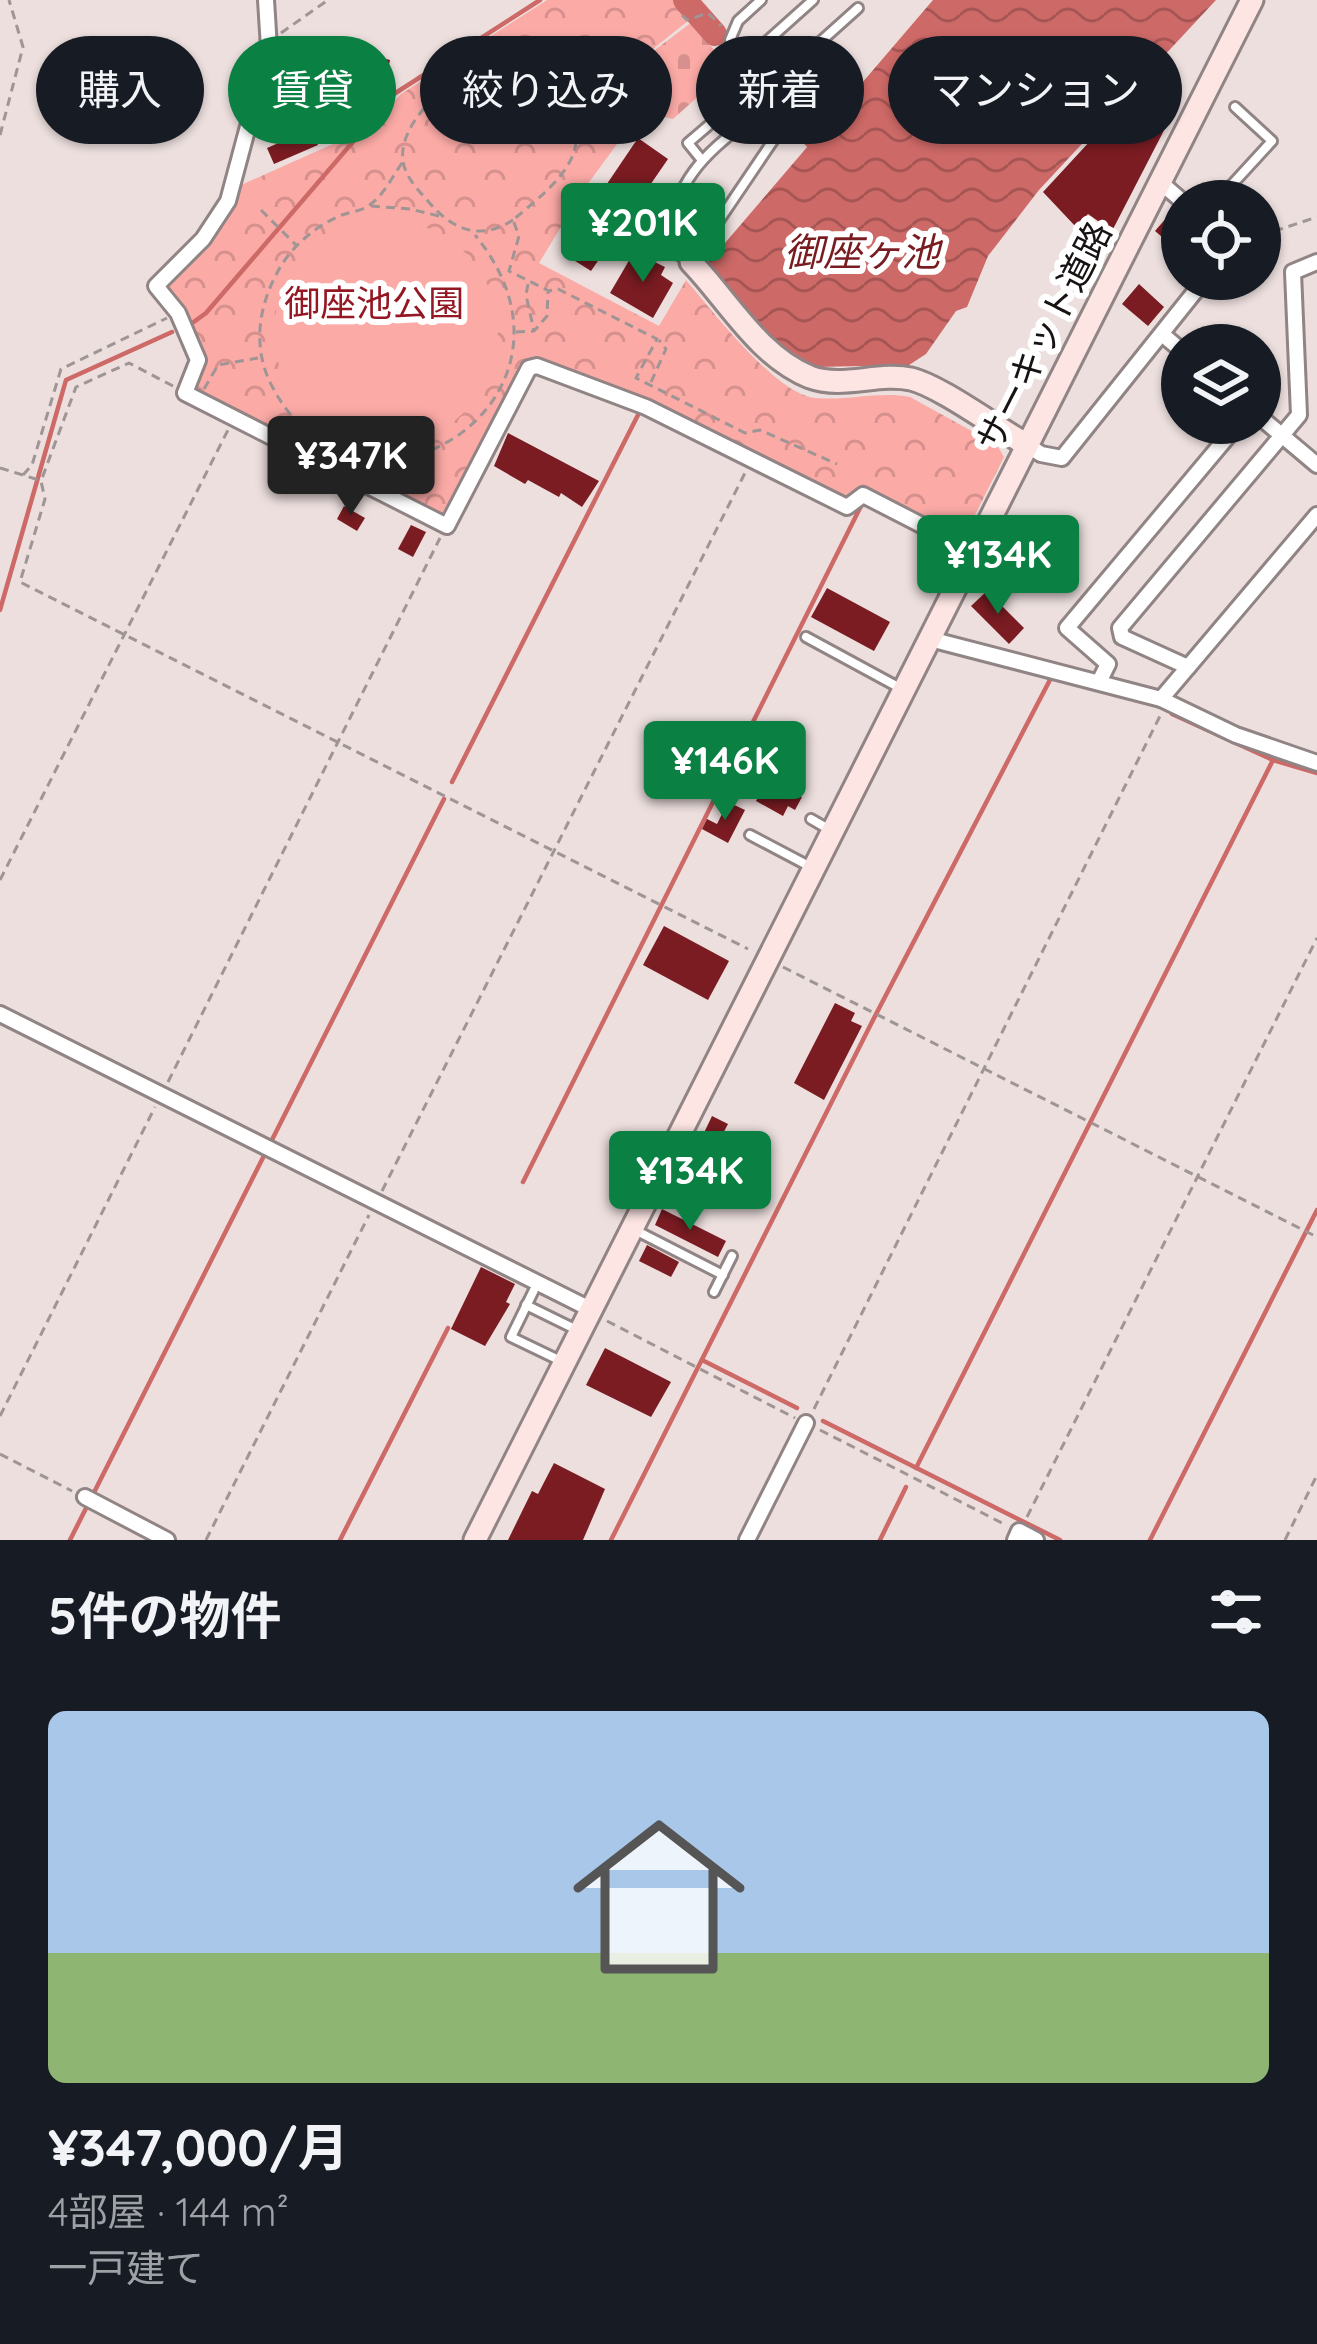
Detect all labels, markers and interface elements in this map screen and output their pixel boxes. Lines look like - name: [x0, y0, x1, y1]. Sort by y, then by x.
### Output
- chip: 購入: [36, 36, 204, 144]
- chip: 賃貸: [228, 36, 396, 144]
- chip: 絞り込み: [420, 36, 672, 144]
- chip: 新着: [696, 36, 864, 144]
- chip: マンション: [888, 36, 1182, 144]
- map controls: [1161, 180, 1281, 444]
- button: locate: [1161, 180, 1281, 300]
- pin: ¥201K: [559, 183, 727, 285]
- text: ¥201K: [588, 197, 698, 246]
- street label: サーキット道路: [966, 214, 1120, 458]
- water label: 御座ヶ池: [784, 227, 944, 276]
- park label: 御座池公園: [284, 280, 464, 325]
- button: layers: [1161, 324, 1281, 444]
- pin: ¥347K: [267, 416, 435, 518]
- text: ¥347K: [295, 430, 407, 479]
- pin: ¥134K: [914, 515, 1082, 617]
- text: ¥134K: [944, 529, 1052, 578]
- pin: ¥146K: [641, 721, 809, 823]
- text: ¥146K: [671, 735, 779, 784]
- pin: ¥134K: [606, 1131, 774, 1233]
- text: ¥134K: [636, 1145, 744, 1194]
- icon: filters: [1203, 1579, 1269, 1645]
- text: 5件の物件: [48, 1583, 281, 1647]
- icon: home: [551, 1789, 767, 2005]
- text: ¥347,000/月: [48, 2115, 349, 2179]
- text: 4部屋 · 144 m²: [48, 2187, 289, 2236]
- text: 一戸建て: [48, 2243, 204, 2292]

